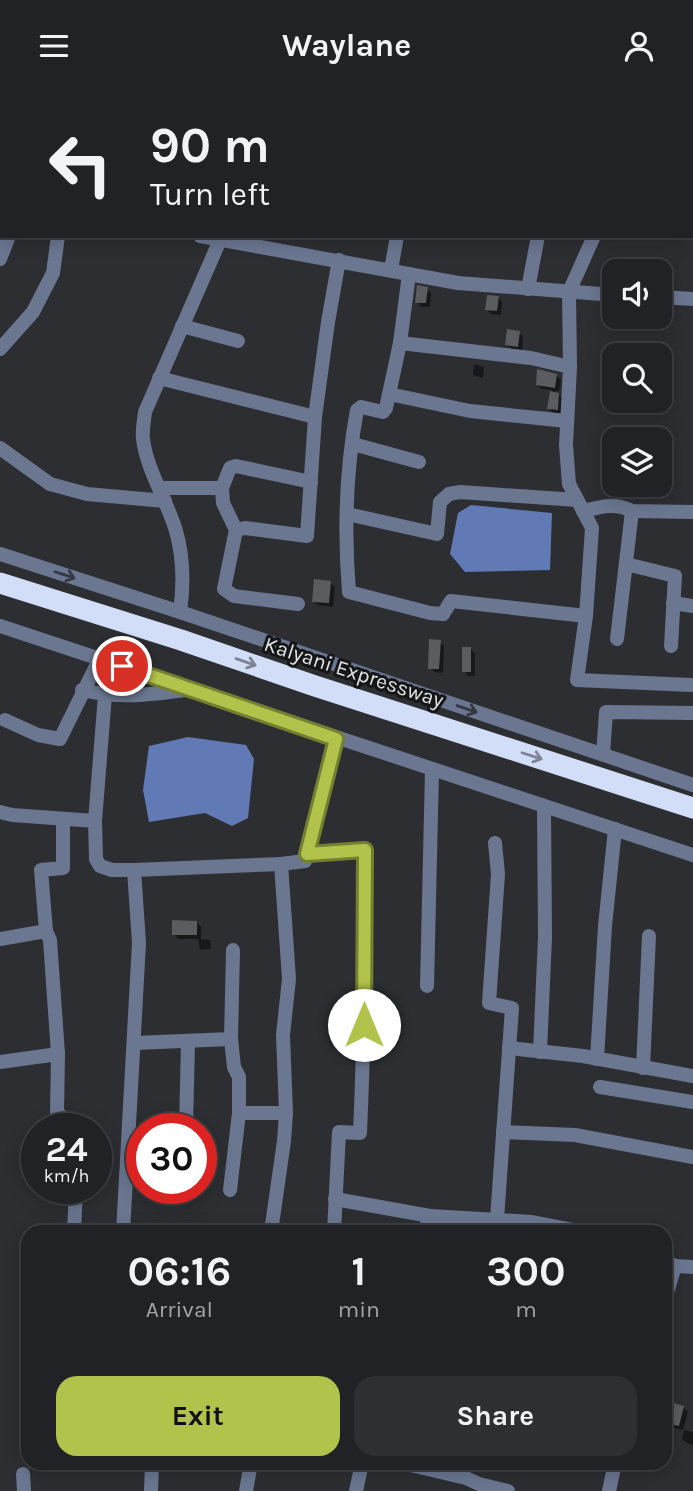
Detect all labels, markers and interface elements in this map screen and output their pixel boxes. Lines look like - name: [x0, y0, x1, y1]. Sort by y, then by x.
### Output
- icon: menu: [35, 27, 73, 65]
- text: Waylane: [282, 27, 411, 64]
- icon: person: [620, 27, 658, 65]
- text: 90 m: [150, 117, 270, 174]
- icon: left: [35, 119, 126, 210]
- text: Turn left: [150, 176, 270, 213]
- map controls: [602, 259, 672, 497]
- button: sound: [602, 259, 672, 329]
- button: search: [602, 343, 672, 413]
- button: layers: [602, 427, 672, 497]
- one-way arrow: [54, 569, 76, 582]
- street label: Kalyani Expressway: [261, 632, 447, 712]
- pin: [92, 636, 152, 696]
- icon: arrive: [103, 647, 141, 685]
- one-way arrow: [234, 657, 256, 669]
- one-way arrow: [455, 703, 477, 716]
- one-way arrow: [520, 750, 542, 763]
- position arrow: [327, 988, 401, 1062]
- speed limit sign: 30: [126, 1113, 217, 1204]
- text: 24: [46, 1129, 88, 1170]
- text: km/h: [44, 1165, 89, 1187]
- text: 06:16: [127, 1246, 231, 1296]
- text: 1: [351, 1246, 366, 1296]
- text: 300: [486, 1246, 566, 1296]
- text: Arrival: [146, 1296, 213, 1323]
- text: min: [338, 1296, 380, 1323]
- text: m: [515, 1296, 537, 1323]
- button: Exit: [56, 1376, 340, 1456]
- button: Share: [354, 1376, 637, 1456]

